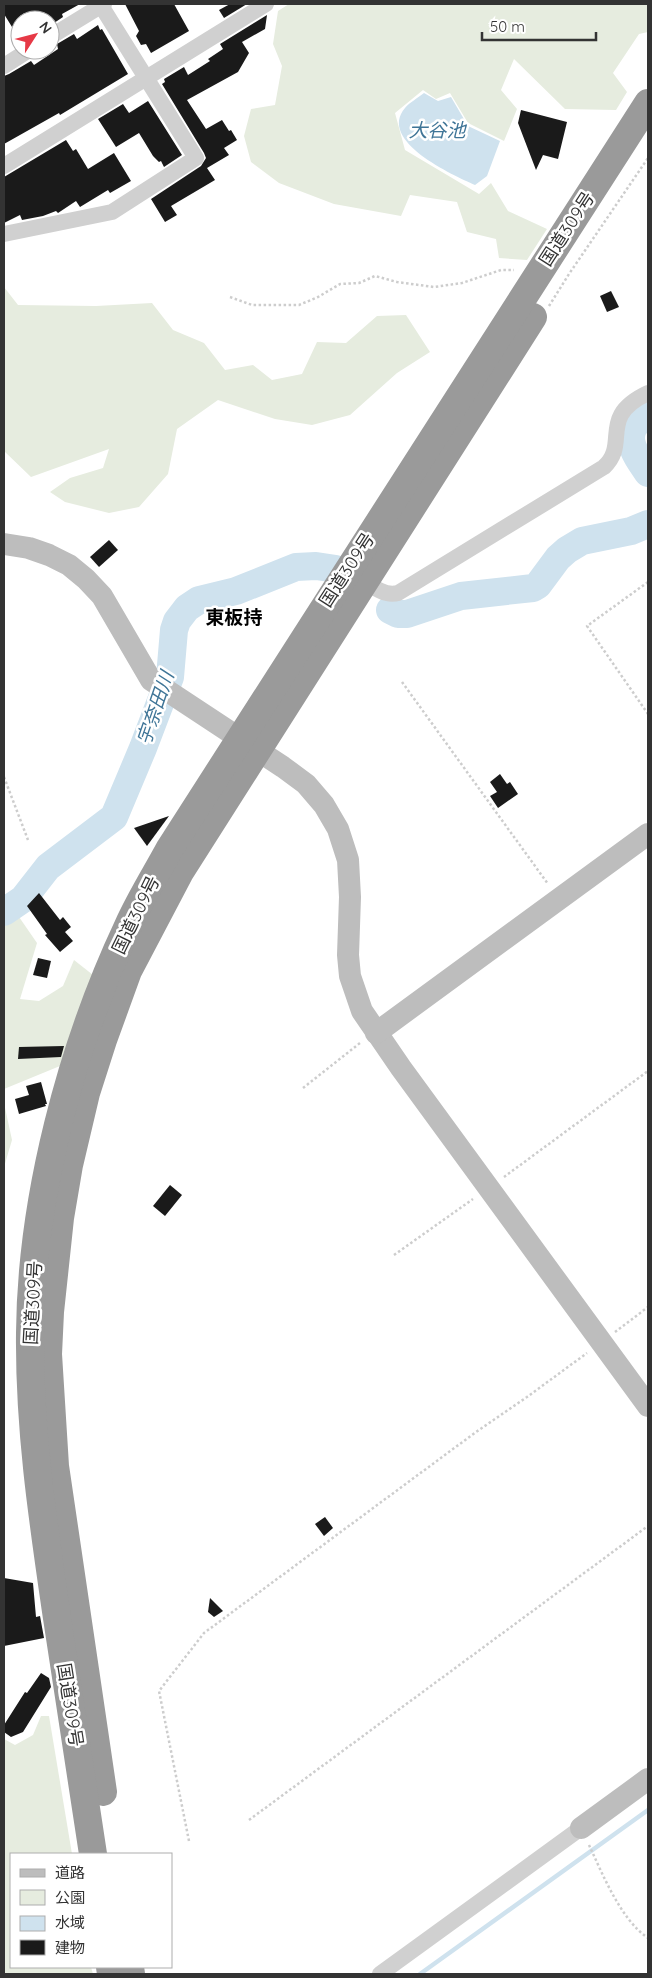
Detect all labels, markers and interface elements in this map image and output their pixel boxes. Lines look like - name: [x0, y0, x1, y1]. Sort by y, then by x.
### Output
- north arrow: [10, 10, 60, 60]
- scale bar: [482, 10, 596, 42]
- text: 50 m: [490, 17, 525, 36]
- text: N: [35, 18, 56, 37]
- water label: 大谷池: [408, 118, 467, 142]
- street label: 国道309号: [534, 187, 599, 270]
- street label: 国道309号: [314, 528, 379, 611]
- district label: 東板持: [205, 605, 263, 629]
- water label: 宇奈田川: [131, 666, 179, 748]
- street label: 国道309号: [107, 872, 164, 958]
- street label: 国道309号: [19, 1260, 46, 1346]
- street label: 国道309号: [53, 1662, 88, 1748]
- legend: [10, 1853, 172, 1968]
- text: 道路: [55, 1863, 85, 1882]
- text: 公園: [55, 1888, 85, 1907]
- text: 水域: [55, 1913, 85, 1932]
- text: 建物: [55, 1938, 85, 1957]

